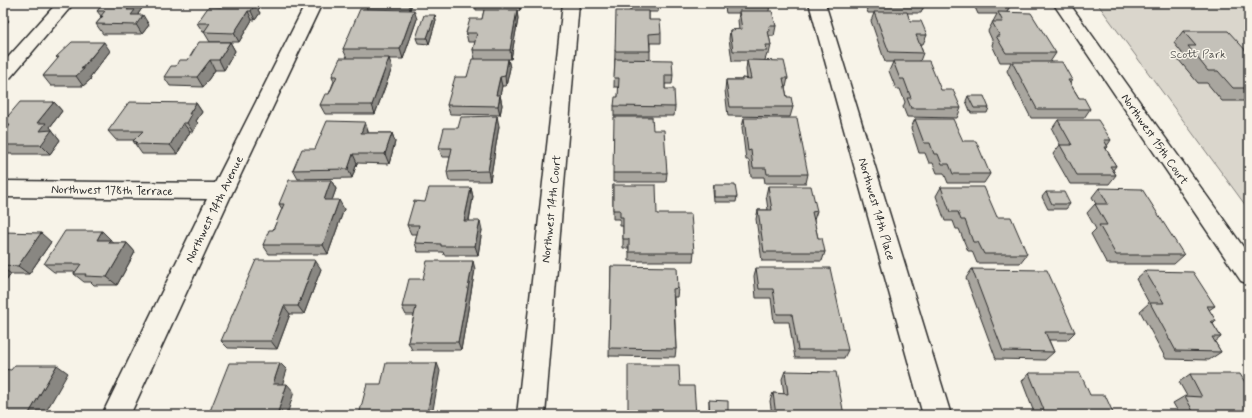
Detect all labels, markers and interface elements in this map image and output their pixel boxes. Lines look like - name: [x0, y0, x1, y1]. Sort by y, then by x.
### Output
- park label: Scott Park: [1170, 47, 1226, 63]
- street label: Northwest 15th Court: [1117, 91, 1192, 188]
- street label: Northwest 14th Avenue: [182, 153, 248, 266]
- street label: Northwest 14th Court: [538, 154, 566, 264]
- street label: Northwest 14th Place: [854, 156, 898, 262]
- street label: Northwest 178th Terrace: [51, 182, 174, 200]

